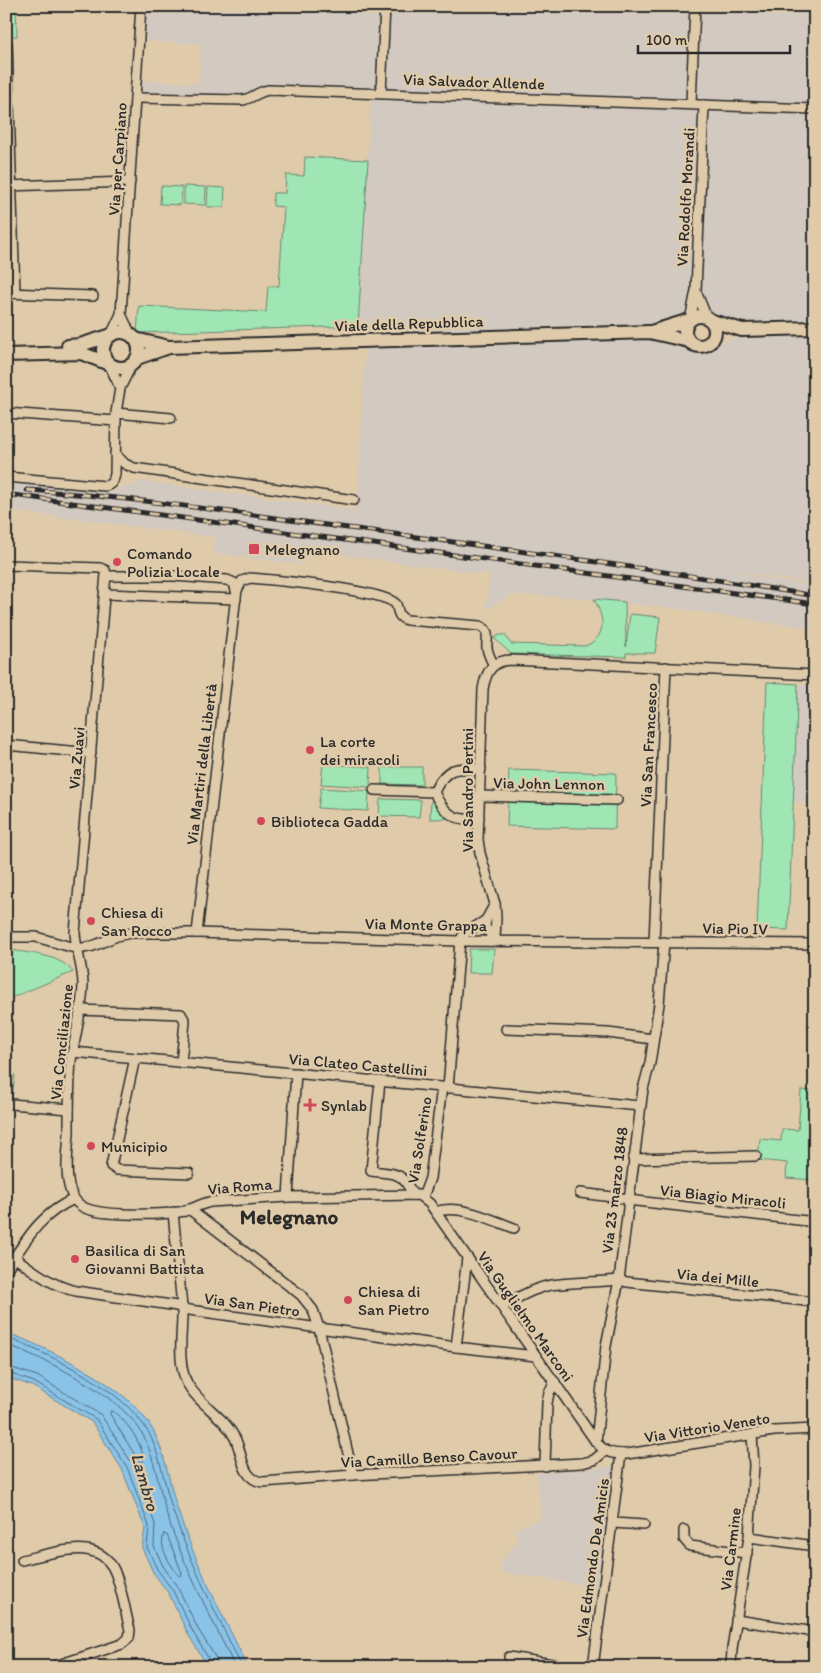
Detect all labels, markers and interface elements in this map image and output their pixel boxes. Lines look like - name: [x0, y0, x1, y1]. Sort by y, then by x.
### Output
- scale bar: [638, 22, 791, 54]
- text: 100 m: [646, 31, 688, 49]
- street label: Via Salvador Allende: [403, 70, 545, 93]
- street label: Via per Carpiano: [104, 102, 131, 216]
- street label: Via Rodolfo Morandi: [672, 127, 699, 267]
- street label: Viale della Repubblica: [334, 311, 485, 336]
- place label: Melegnano: [265, 540, 340, 559]
- marker: Melegnano: [247, 542, 261, 556]
- place label: Comando Polizia Locale: [127, 544, 220, 581]
- marker: Comando Polizia Locale: [111, 556, 123, 568]
- street label: Via Martiri della Libertà: [182, 681, 221, 846]
- street label: Via San Francesco: [636, 682, 661, 808]
- street label: Via Zuavi: [64, 726, 89, 790]
- street label: Via Sandro Pertini: [458, 728, 477, 852]
- place label: La corte dei miracoli: [320, 732, 400, 769]
- marker: La corte dei miracoli: [304, 744, 316, 756]
- street label: Via John Lennon: [493, 773, 605, 794]
- place label: Biblioteca Gadda: [271, 812, 389, 831]
- marker: Biblioteca Gadda: [255, 815, 267, 827]
- place label: Chiesa di San Rocco: [101, 903, 172, 940]
- street label: Via Monte Grappa: [365, 914, 488, 935]
- marker: Chiesa di San Rocco: [85, 915, 97, 927]
- street label: Via Pio IV: [702, 918, 768, 939]
- street label: Via Conciliazione: [46, 983, 77, 1101]
- street label: Via Clateo Castellini: [288, 1049, 428, 1080]
- street label: Via Solferino: [403, 1095, 436, 1185]
- place label: Synlab: [321, 1096, 367, 1115]
- marker: Synlab: [303, 1098, 317, 1112]
- street label: Via 23 marzo 1848: [597, 1125, 632, 1254]
- place label: Municipio: [101, 1137, 168, 1156]
- marker: Municipio: [85, 1140, 97, 1152]
- street label: Via Roma: [207, 1174, 274, 1199]
- street label: Via Biagio Miracoli: [659, 1180, 787, 1213]
- district label: Melegnano: [240, 1204, 338, 1230]
- place label: Basilica di San Giovanni Battista: [85, 1241, 205, 1278]
- street label: Via Guglielmo Marconi: [473, 1247, 578, 1385]
- marker: Basilica di San Giovanni Battista: [69, 1253, 81, 1265]
- street label: Via dei Mille: [676, 1264, 760, 1291]
- place label: Chiesa di San Pietro: [358, 1282, 429, 1319]
- street label: Via San Pietro: [203, 1288, 301, 1321]
- marker: Chiesa di San Pietro: [342, 1294, 354, 1306]
- street label: Via Vittorio Veneto: [643, 1408, 771, 1447]
- street label: Via Camillo Benso Cavour: [340, 1443, 518, 1472]
- water label: Lambro: [126, 1450, 164, 1514]
- street label: Via Edmondo De Amicis: [572, 1477, 613, 1639]
- street label: Via Carmine: [716, 1506, 745, 1592]

